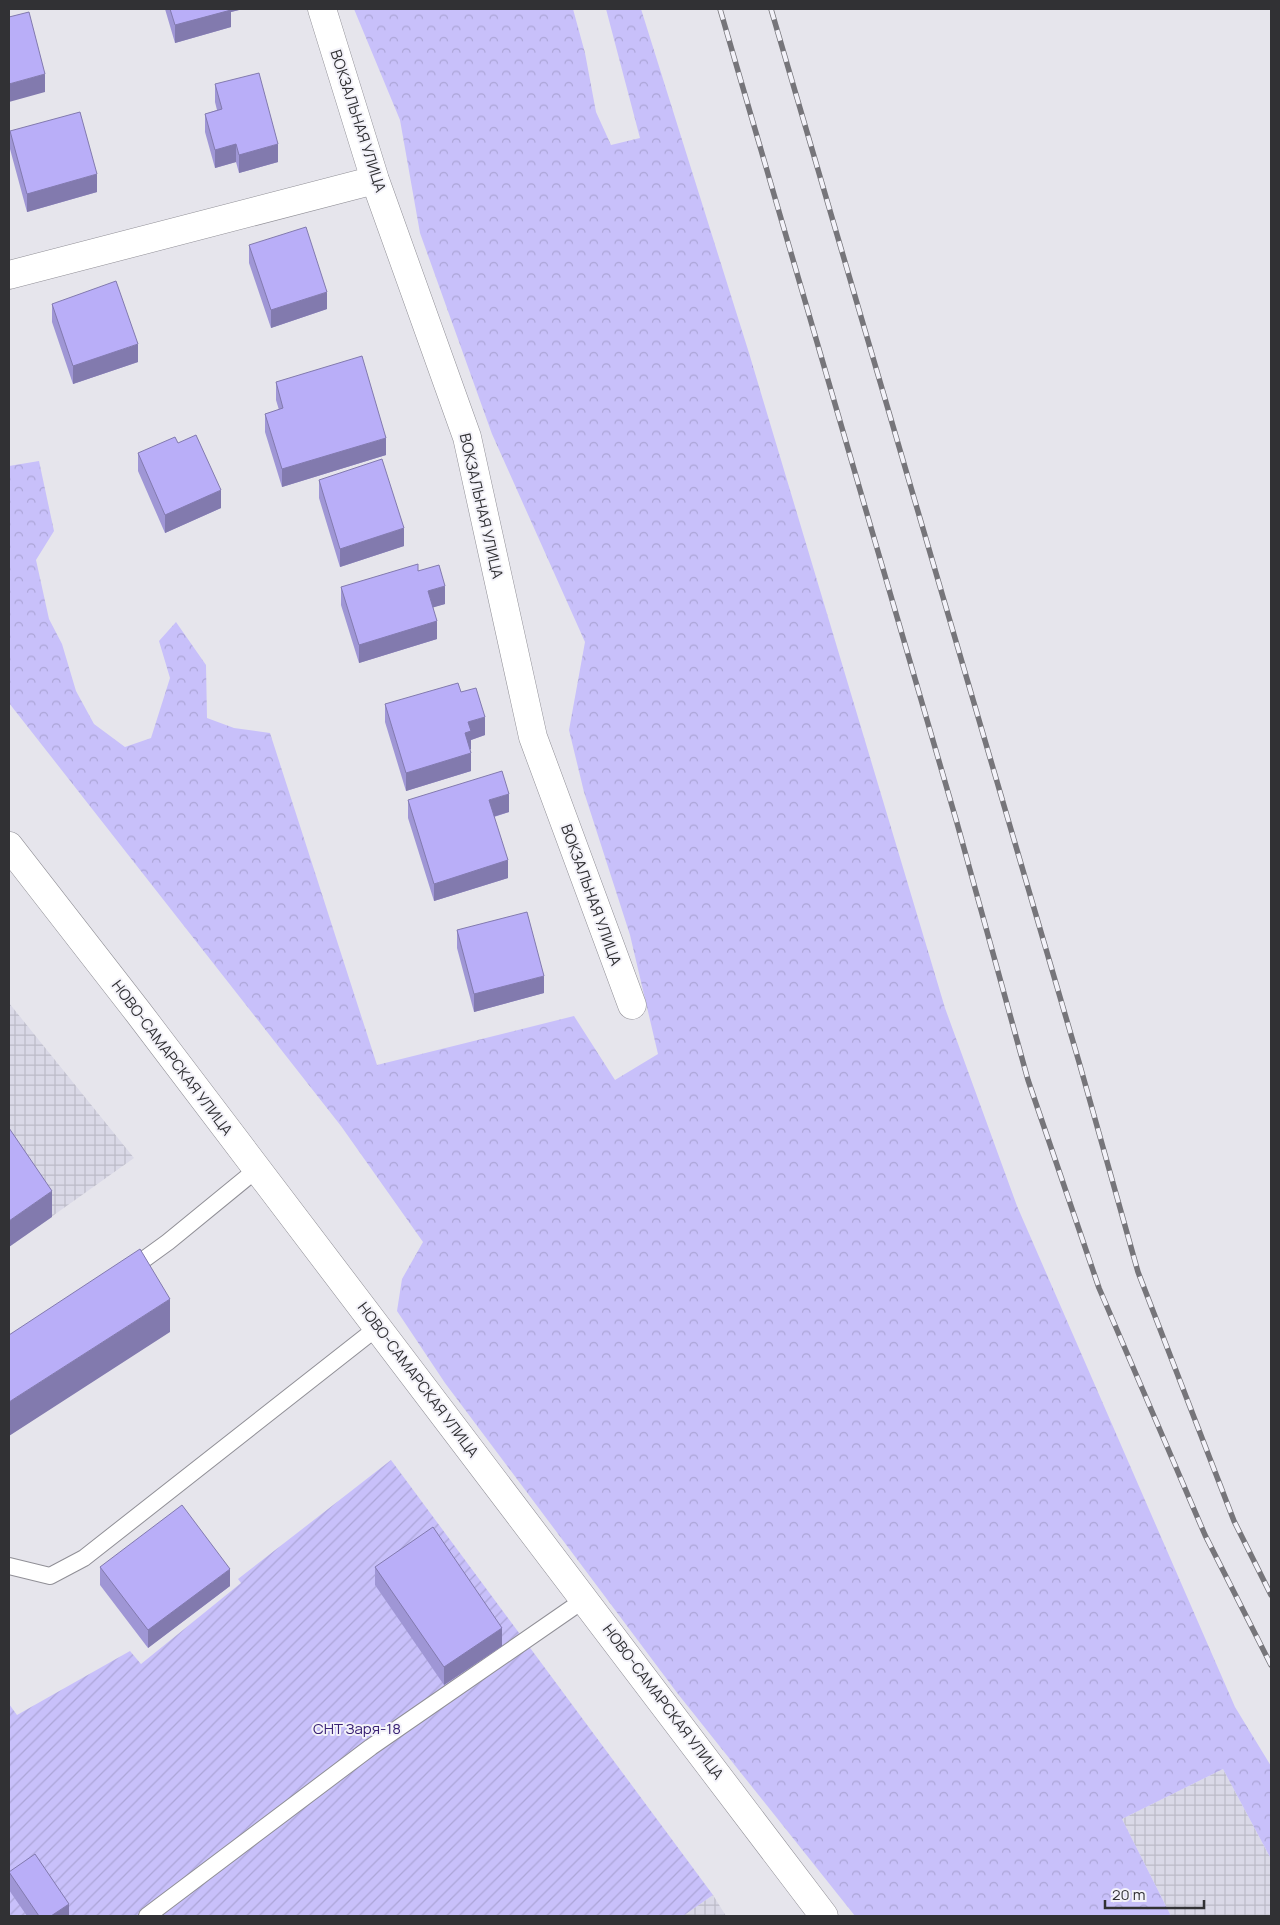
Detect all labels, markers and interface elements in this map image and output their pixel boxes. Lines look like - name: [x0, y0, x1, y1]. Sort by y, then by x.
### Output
- street label: ВОКЗАЛЬНАЯ УЛИЦА: [326, 47, 392, 195]
- street label: ВОКЗАЛЬНАЯ УЛИЦА: [455, 431, 509, 581]
- street label: ВОКЗАЛЬНАЯ УЛИЦА: [556, 821, 627, 969]
- street label: НОВО-САМАРСКАЯ УЛИЦА: [107, 976, 238, 1140]
- street label: НОВО-САМАРСКАЯ УЛИЦА: [353, 1298, 484, 1462]
- street label: НОВО-САМАРСКАЯ УЛИЦА: [598, 1620, 729, 1784]
- park label: СНТ Заря-18: [313, 1718, 401, 1739]
- scale bar: [1105, 1878, 1204, 1910]
- text: 20 m: [1112, 1884, 1145, 1905]

